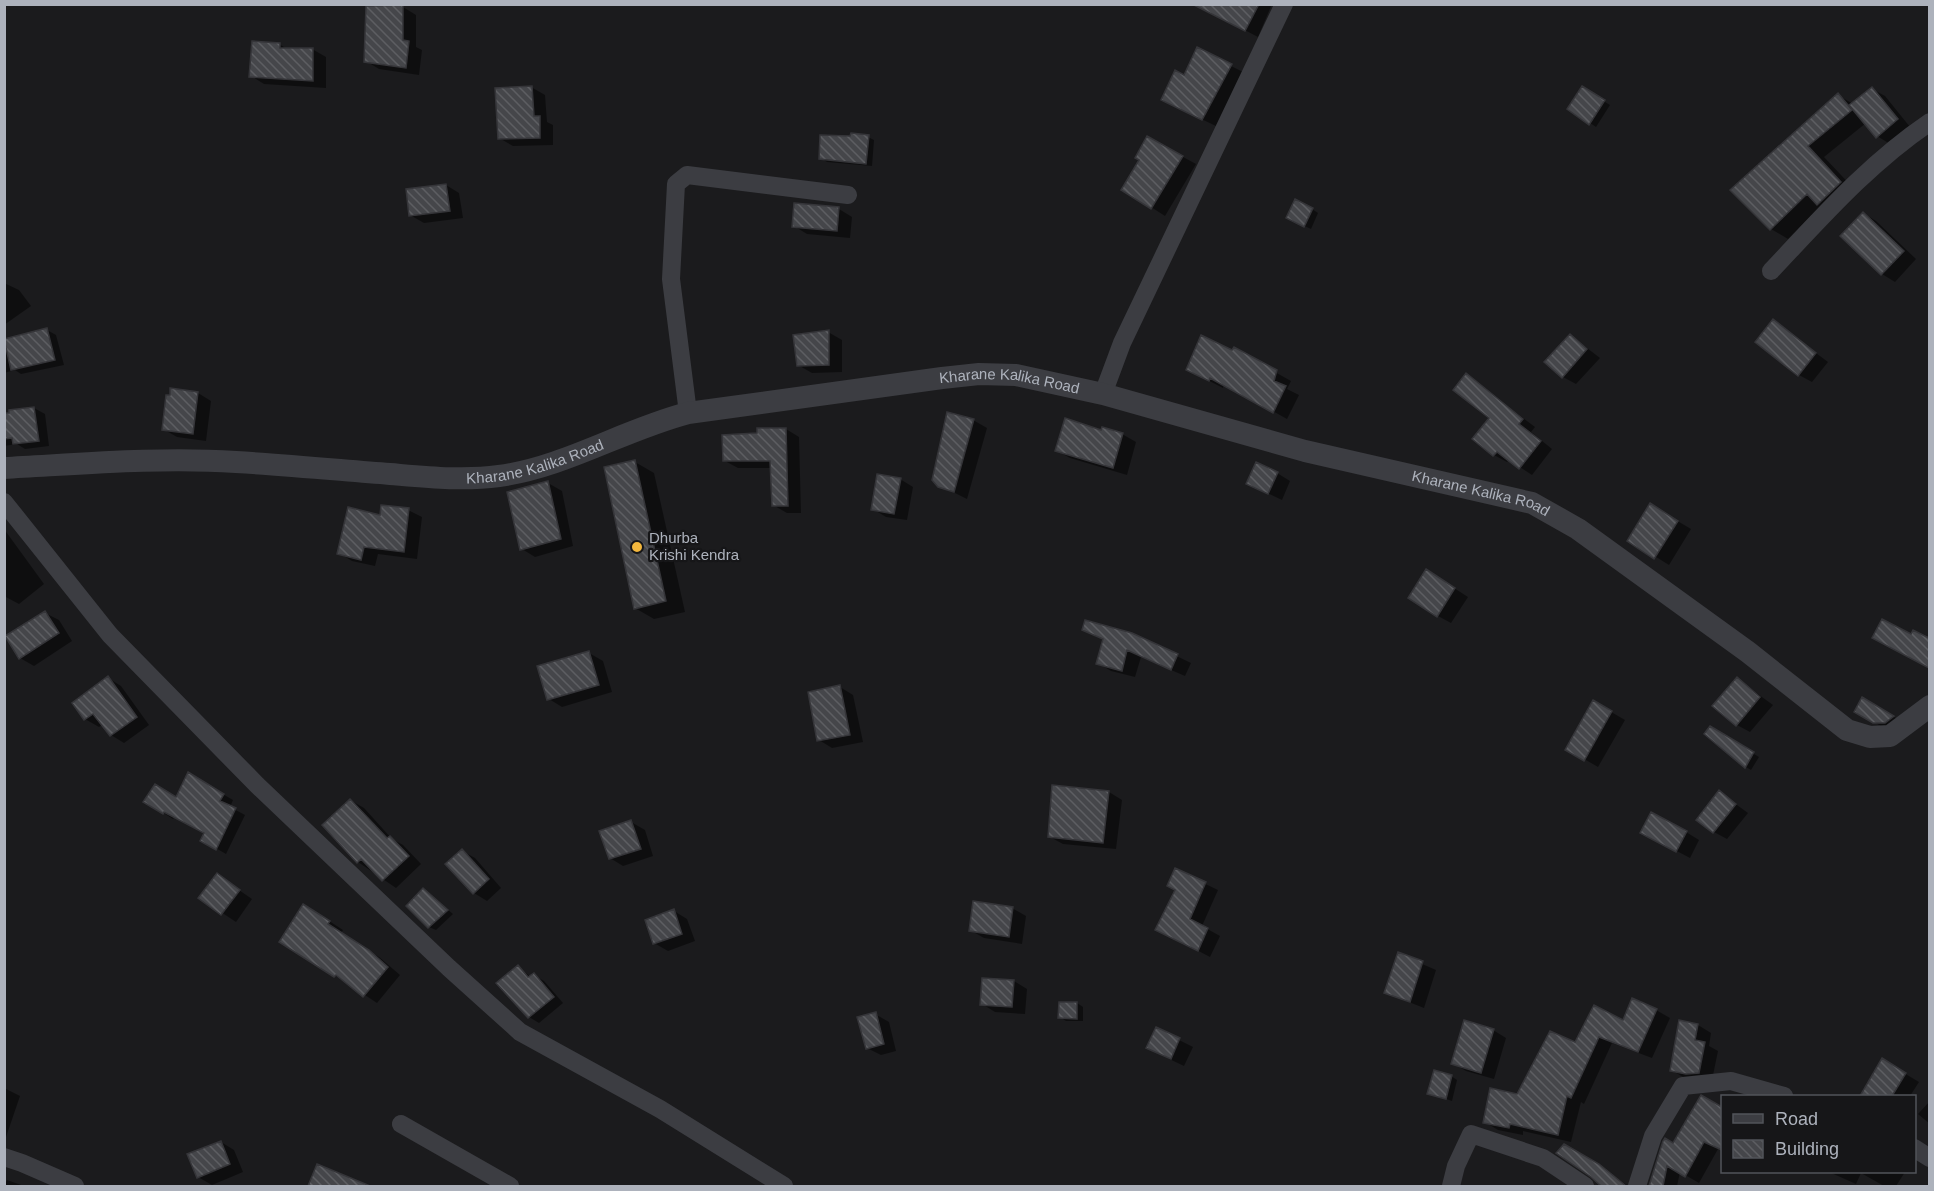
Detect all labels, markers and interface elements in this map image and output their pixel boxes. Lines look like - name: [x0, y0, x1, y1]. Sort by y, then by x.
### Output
- street label: Kharane Kalika Road: [938, 365, 1081, 397]
- street label: Kharane Kalika Road: [466, 436, 606, 486]
- street label: Kharane Kalika Road: [1410, 467, 1553, 519]
- place label: Dhurba Krishi Kendra: [649, 529, 740, 563]
- marker: Dhurba Krishi Kendra: [630, 540, 644, 554]
- legend: [1721, 1095, 1916, 1173]
- text: Road: [1775, 1109, 1818, 1129]
- text: Building: [1775, 1139, 1839, 1159]

